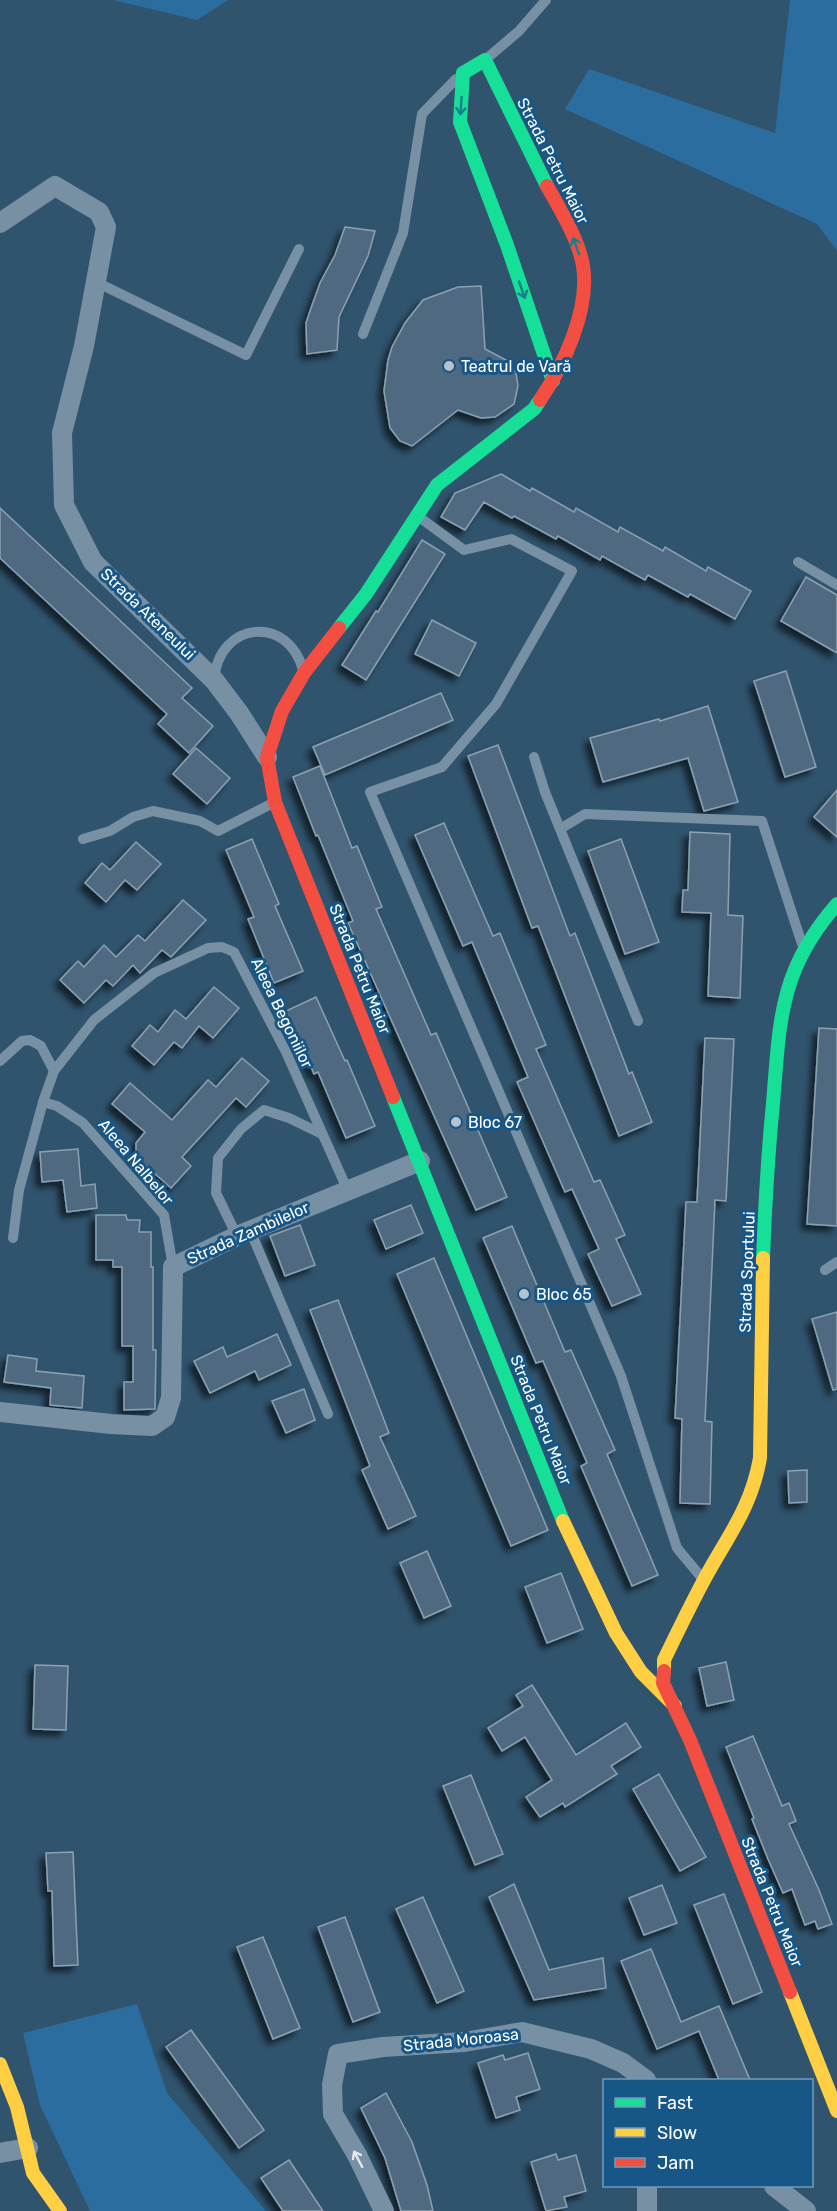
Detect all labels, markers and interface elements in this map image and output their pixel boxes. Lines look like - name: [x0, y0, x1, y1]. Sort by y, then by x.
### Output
- one-way arrow: [455, 95, 466, 115]
- street label: Strada Petru Maior: [513, 95, 593, 227]
- one-way arrow: [570, 237, 581, 256]
- one-way arrow: [517, 280, 528, 299]
- place label: Teatrul de Vară: [461, 357, 571, 376]
- marker: Teatrul de Vară: [442, 359, 456, 373]
- street label: Strada Ateneului: [97, 564, 199, 664]
- street label: Strada Petru Maior: [325, 901, 395, 1037]
- street label: Aleea Begoniilor: [247, 955, 317, 1071]
- place label: Bloc 67: [468, 1113, 522, 1132]
- street label: Aleea Nalbelor: [94, 1115, 178, 1209]
- marker: Bloc 67: [449, 1115, 463, 1129]
- street label: Strada Zambilelor: [184, 1198, 312, 1268]
- street label: Strada Sportului: [735, 1211, 759, 1333]
- place label: Bloc 65: [536, 1285, 592, 1304]
- marker: Bloc 65: [517, 1287, 531, 1301]
- street label: Strada Petru Maior: [506, 1352, 576, 1488]
- street label: Strada Petru Maior: [737, 1834, 807, 1970]
- street label: Strada Moroasa: [402, 2024, 520, 2056]
- legend: [603, 2079, 813, 2187]
- text: Fast: [657, 2092, 693, 2114]
- text: Slow: [657, 2122, 697, 2144]
- one-way arrow: [352, 2150, 363, 2168]
- text: Jam: [657, 2152, 694, 2174]

